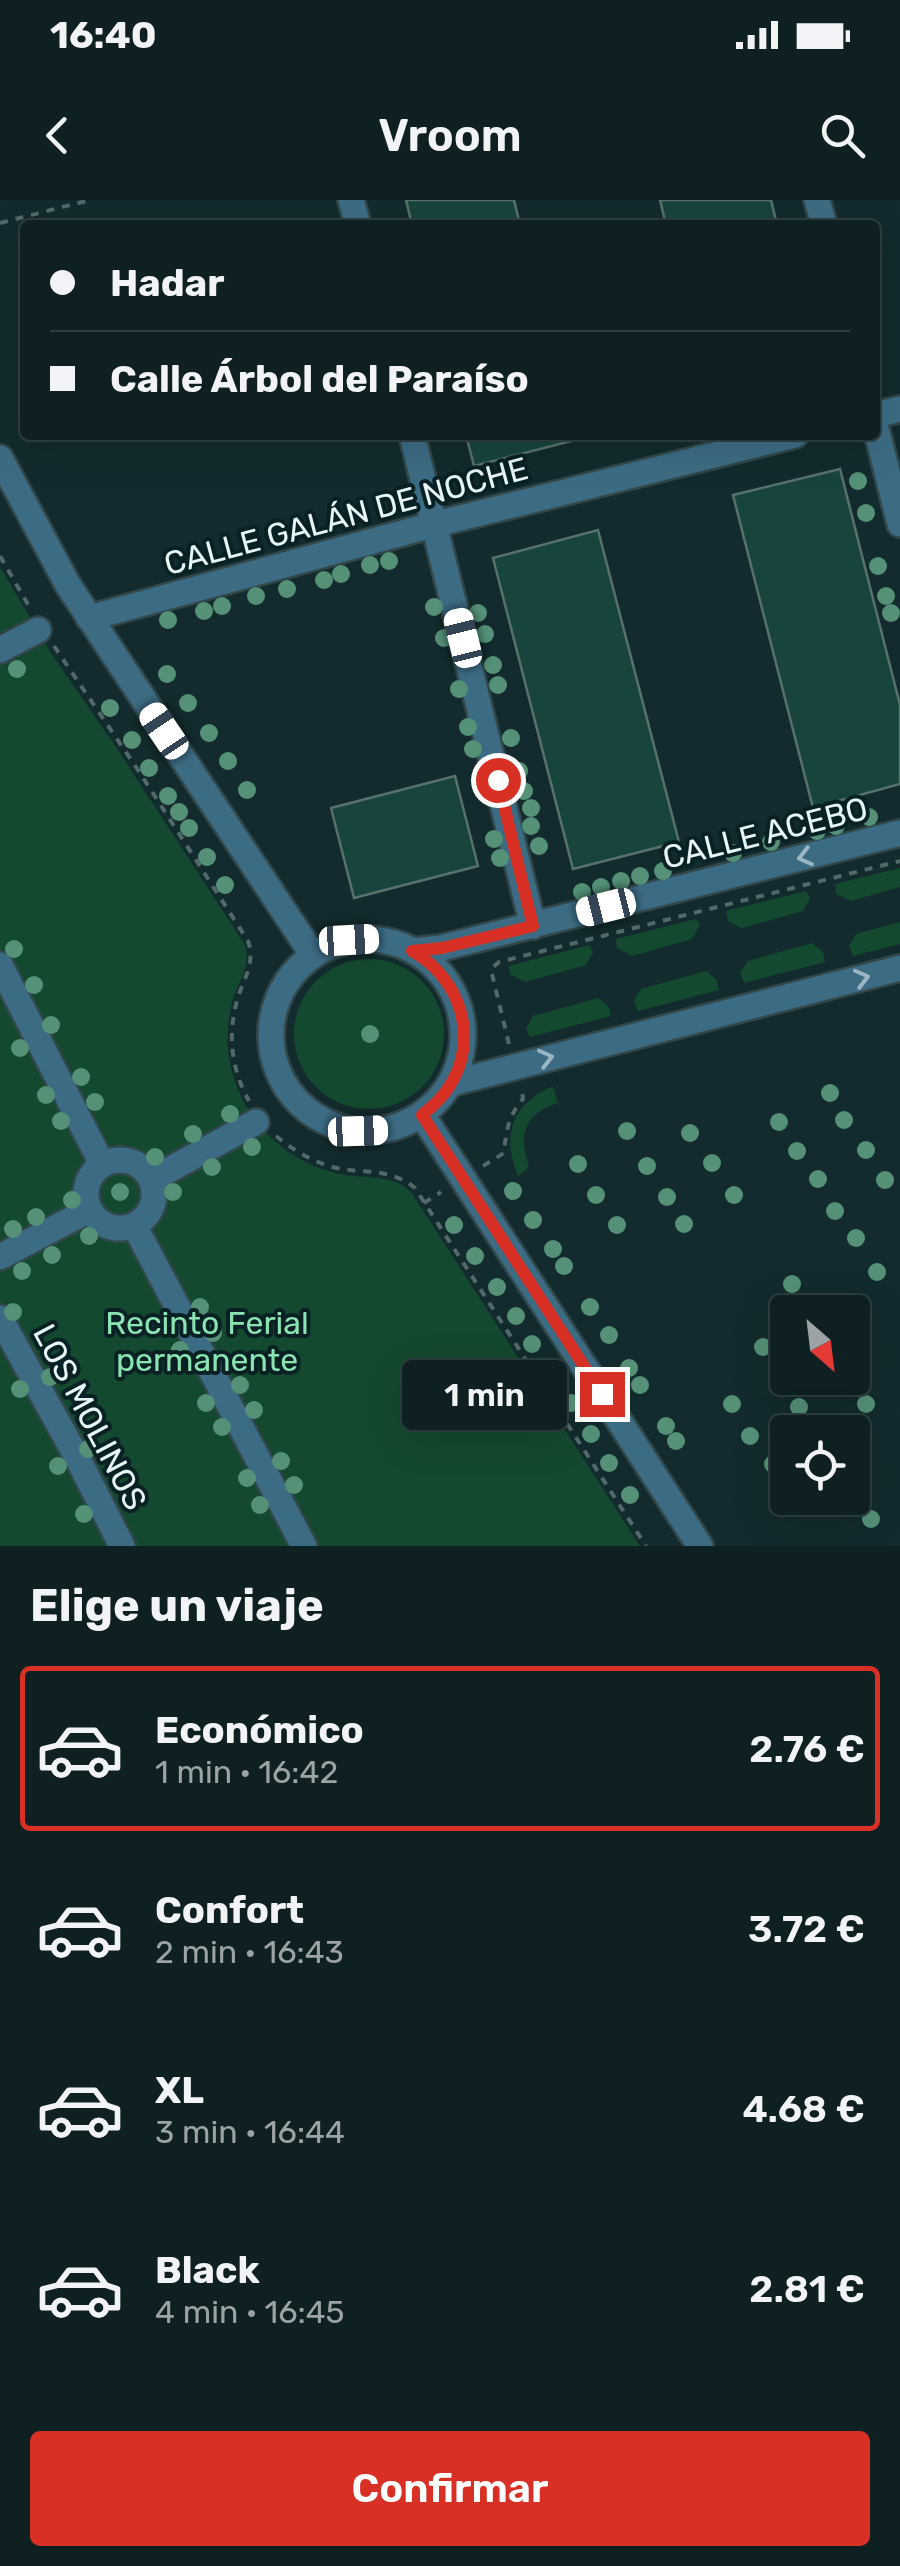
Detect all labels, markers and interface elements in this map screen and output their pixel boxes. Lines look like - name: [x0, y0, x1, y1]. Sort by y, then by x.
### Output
- text: 16:40: [50, 12, 157, 58]
- icon: back: [30, 108, 85, 163]
- icon: search: [815, 108, 870, 163]
- text: Vroom: [378, 109, 522, 162]
- text: Hadar: [110, 260, 224, 306]
- text: Calle Árbol del Paraíso: [110, 356, 529, 402]
- street label: CALLE GALÁN DE NOCHE: [160, 449, 532, 583]
- car: [441, 605, 485, 671]
- car: [135, 698, 193, 764]
- route start: [476, 758, 521, 803]
- street label: CALLE ACEBO: [659, 789, 871, 877]
- one-way arrow: [797, 845, 815, 866]
- car: [573, 885, 639, 929]
- car: [318, 923, 380, 957]
- one-way arrow: [853, 969, 870, 990]
- one-way arrow: [537, 1048, 554, 1069]
- car: [327, 1115, 389, 1147]
- north arrow: [770, 1295, 870, 1395]
- map controls: [770, 1295, 870, 1515]
- park label: Recinto Ferial permanente: [105, 1304, 309, 1379]
- street label: LOS MOLINOS: [25, 1318, 155, 1516]
- callout: 1 min: [402, 1359, 567, 1429]
- route end: [580, 1372, 625, 1417]
- text: 1 min: [444, 1376, 525, 1414]
- button: locate: [770, 1415, 870, 1515]
- text: Elige un viaje: [30, 1579, 324, 1632]
- icon: car: [35, 1704, 125, 1794]
- text: Económico: [155, 1707, 364, 1753]
- text: 2.76 €: [749, 1726, 865, 1772]
- text: 1 min · 16:42: [155, 1753, 338, 1791]
- icon: car: [35, 1884, 125, 1974]
- text: Confort: [155, 1887, 304, 1933]
- text: 3.72 €: [748, 1906, 865, 1952]
- text: 2 min · 16:43: [155, 1933, 344, 1971]
- icon: car: [35, 2064, 125, 2154]
- text: XL: [155, 2067, 204, 2113]
- text: 4.68 €: [742, 2086, 865, 2132]
- text: 3 min · 16:44: [155, 2113, 345, 2151]
- icon: car: [35, 2244, 125, 2334]
- text: Black: [155, 2247, 260, 2293]
- text: 2.81 €: [749, 2266, 865, 2312]
- text: 4 min · 16:45: [155, 2293, 345, 2331]
- button: Confirmar: [30, 2431, 870, 2546]

